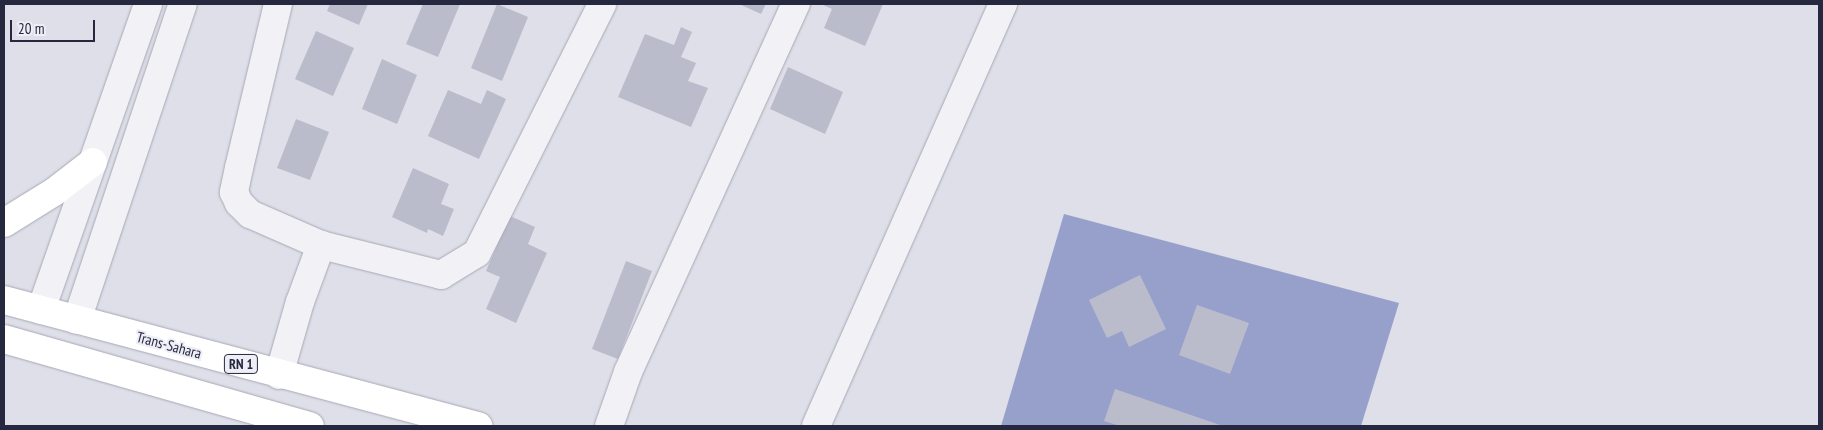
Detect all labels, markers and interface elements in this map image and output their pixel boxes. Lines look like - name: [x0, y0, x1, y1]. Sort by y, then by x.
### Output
- scale bar: [12, 10, 98, 42]
- text: 20 m: [18, 19, 44, 38]
- street label: Trans-Sahara: [134, 328, 204, 362]
- road number: RN 1: [224, 352, 258, 376]

